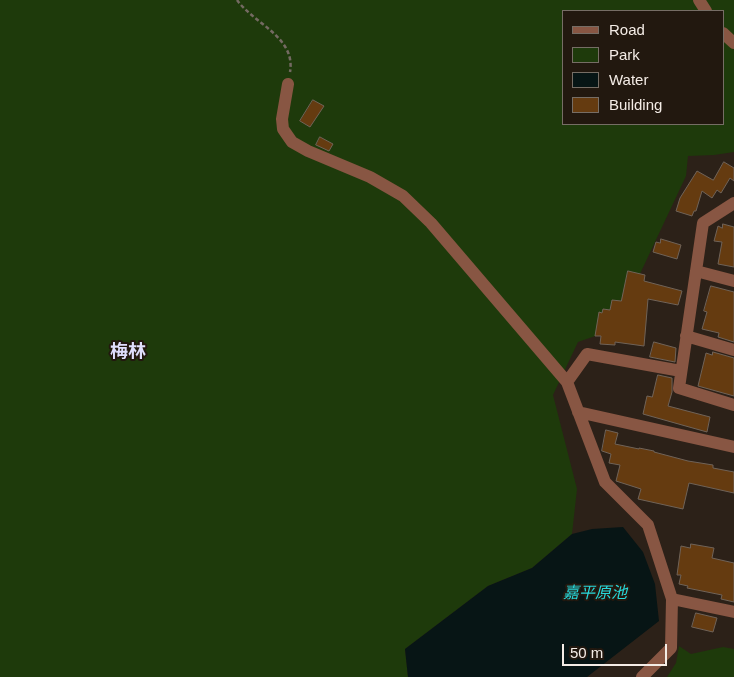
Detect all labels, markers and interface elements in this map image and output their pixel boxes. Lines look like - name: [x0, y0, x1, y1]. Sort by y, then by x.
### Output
- legend: [562, 10, 724, 125]
- text: Road: [609, 21, 645, 38]
- text: Park: [609, 46, 640, 63]
- text: Water: [609, 71, 648, 88]
- text: Building: [609, 96, 662, 113]
- district label: 梅林: [110, 341, 146, 363]
- water label: 嘉平原池: [563, 584, 627, 604]
- scale bar: [564, 634, 669, 666]
- text: 50 m: [570, 644, 603, 661]

